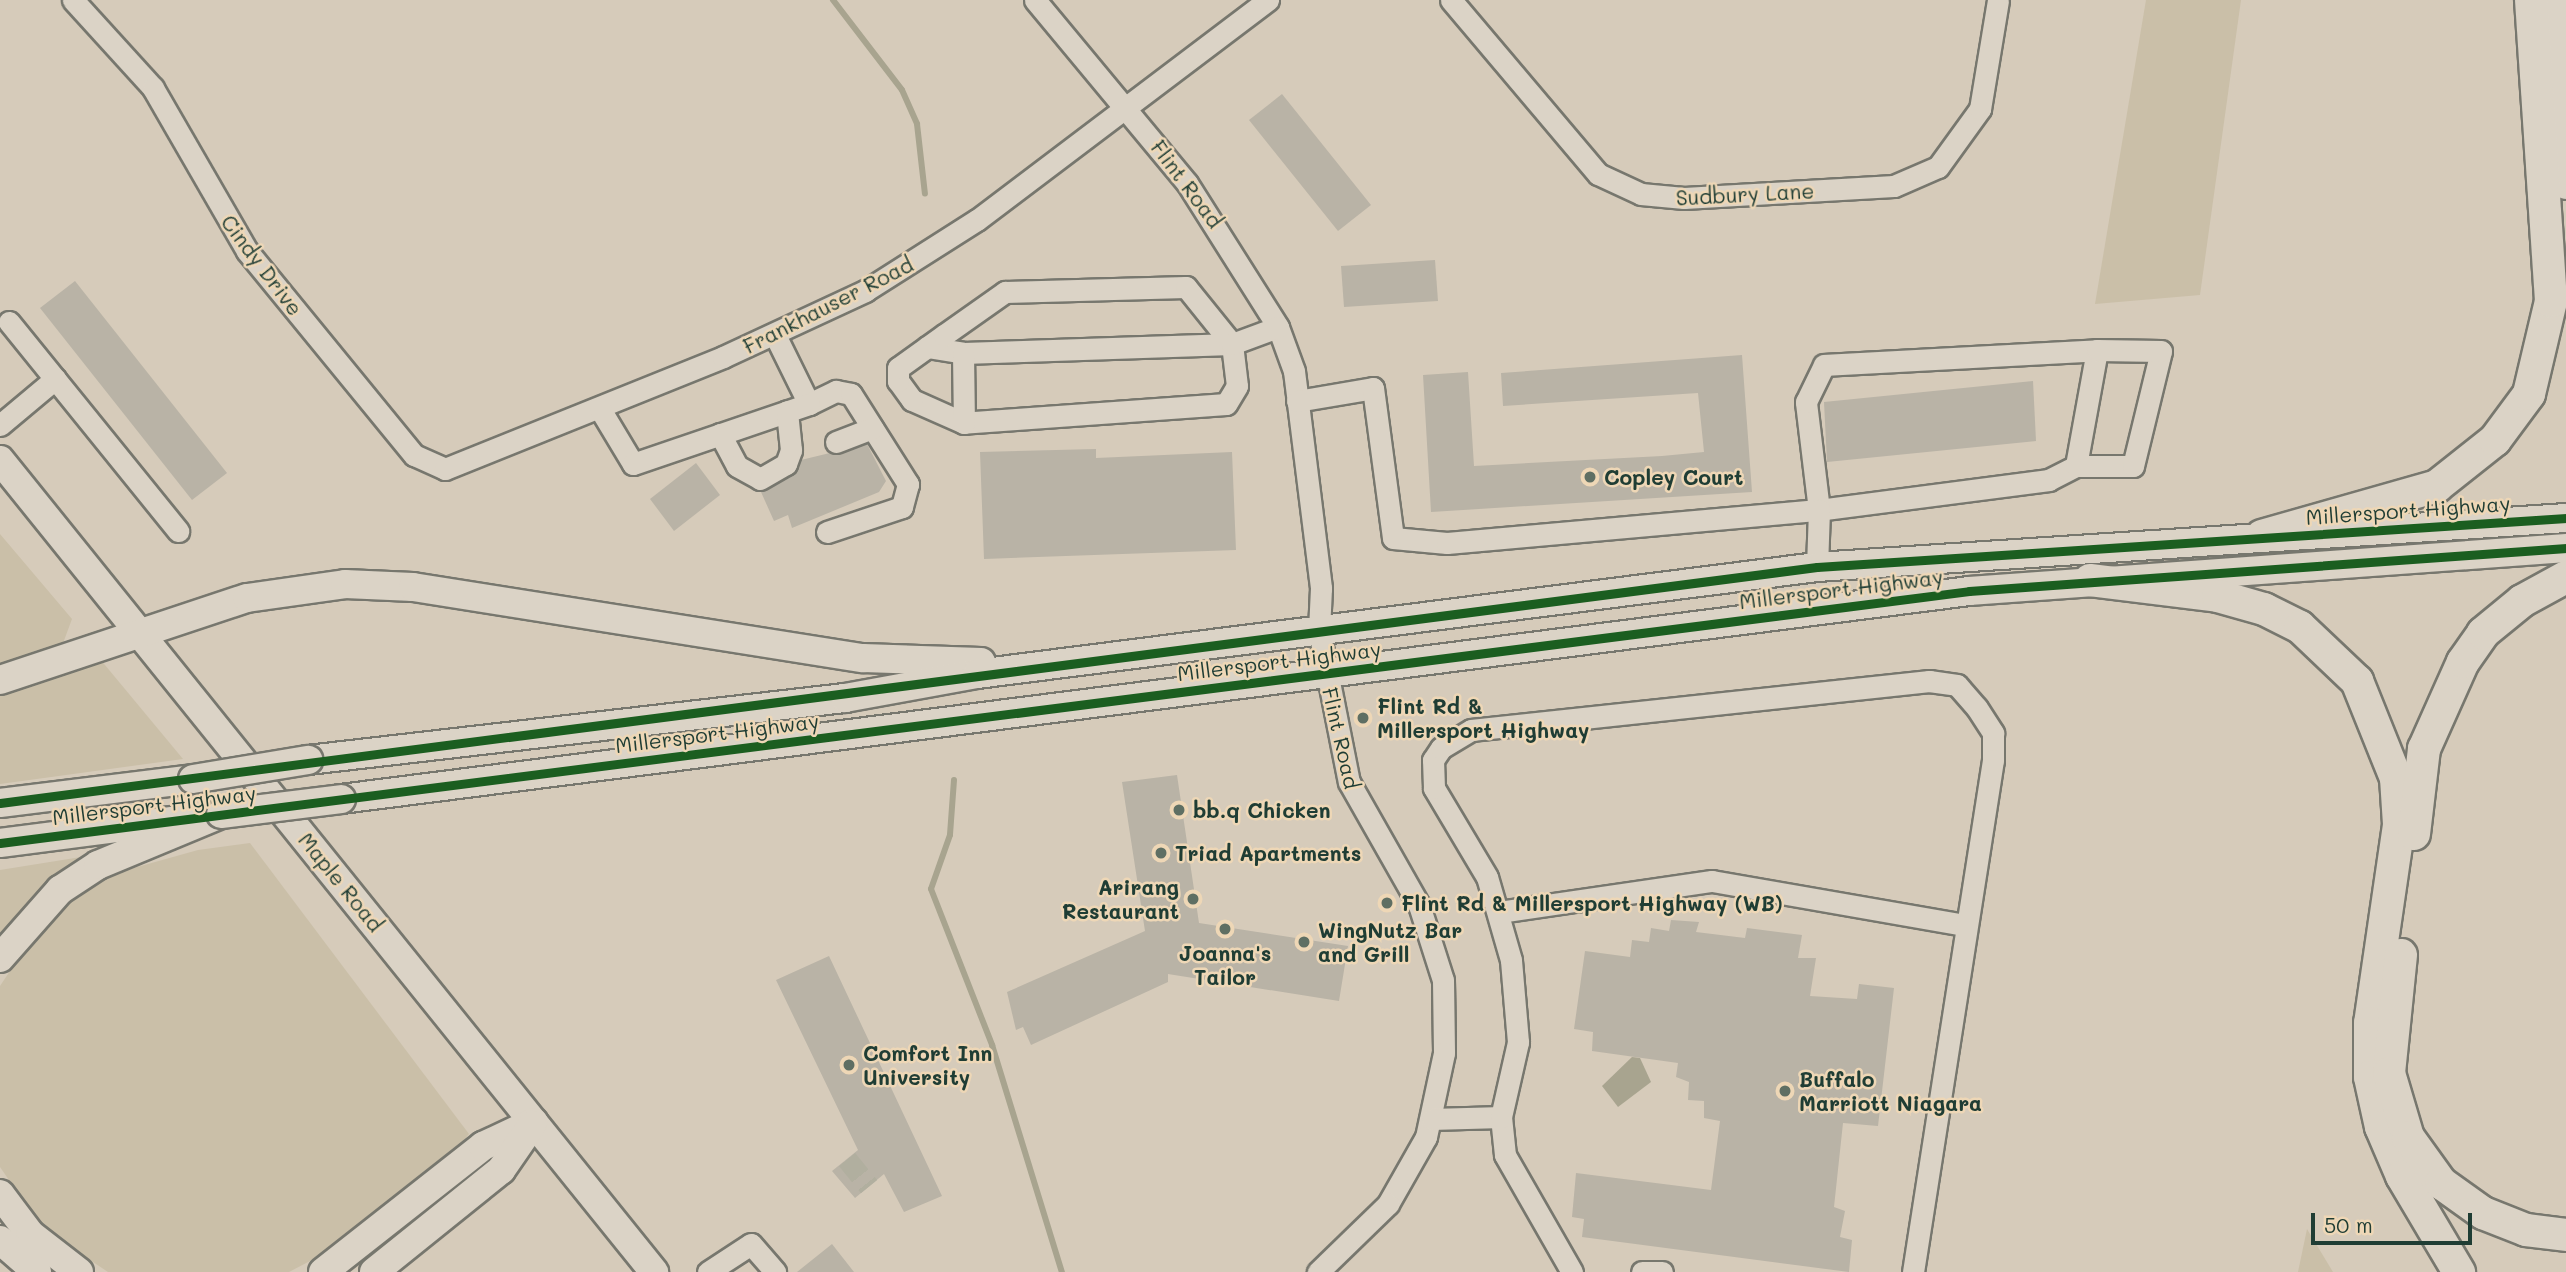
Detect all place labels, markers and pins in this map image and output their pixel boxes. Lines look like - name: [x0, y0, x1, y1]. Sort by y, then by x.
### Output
- place label: Copley Court: [1604, 464, 1743, 490]
- marker: Copley Court: [1582, 469, 1598, 485]
- place label: Flint Rd & Millersport Highway: [1377, 693, 1589, 743]
- marker: Flint Rd & Millersport Highway: [1355, 710, 1371, 726]
- place label: bb.q Chicken: [1193, 797, 1331, 823]
- marker: bb.q Chicken: [1171, 802, 1187, 818]
- place label: Triad Apartments: [1175, 840, 1361, 866]
- marker: Triad Apartments: [1153, 845, 1169, 861]
- place label: Arirang Restaurant: [1062, 874, 1179, 924]
- place label: Flint Rd & Millersport Highway (WB): [1401, 890, 1783, 916]
- marker: Arirang Restaurant: [1185, 891, 1201, 907]
- marker: Flint Rd & Millersport Highway (WB): [1379, 895, 1395, 911]
- place label: WingNutz Bar and Grill: [1318, 917, 1462, 967]
- marker: Joanna's Tailor: [1217, 921, 1233, 937]
- marker: WingNutz Bar and Grill: [1296, 934, 1312, 950]
- place label: Joanna's Tailor: [1179, 940, 1271, 990]
- place label: Comfort Inn University: [863, 1040, 992, 1090]
- marker: Comfort Inn University: [841, 1057, 857, 1073]
- place label: Buffalo Marriott Niagara: [1799, 1066, 1982, 1116]
- marker: Buffalo Marriott Niagara: [1777, 1083, 1793, 1099]

